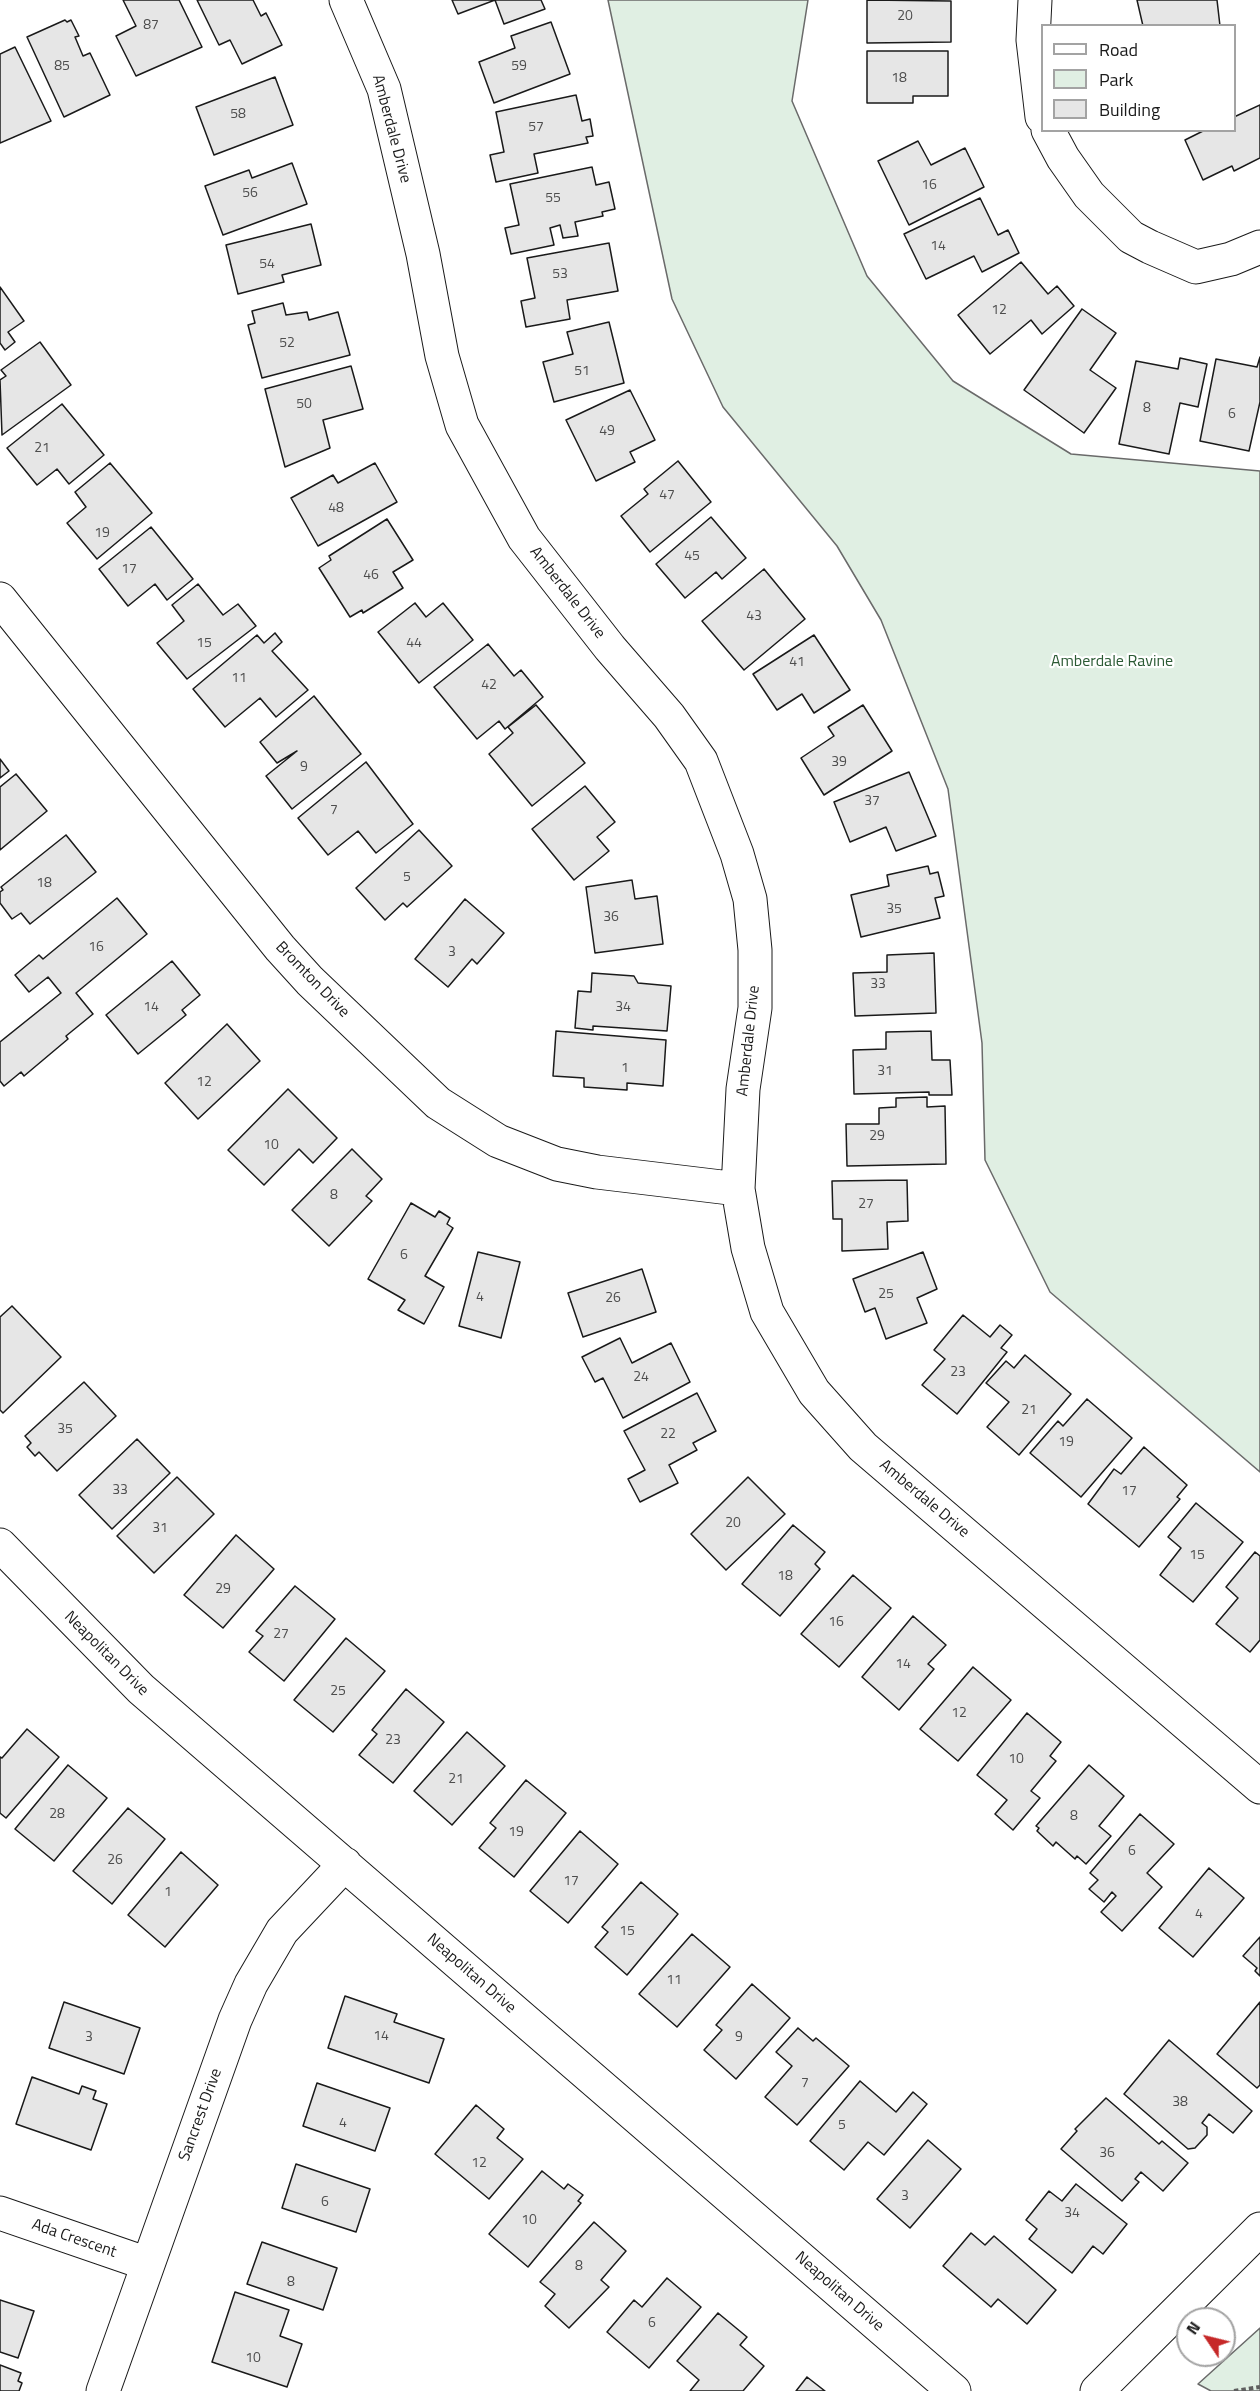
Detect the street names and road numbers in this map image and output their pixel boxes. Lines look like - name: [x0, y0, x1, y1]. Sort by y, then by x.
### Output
- street label: Amberdale Drive: [367, 73, 415, 185]
- street label: Amberdale Drive: [525, 543, 609, 643]
- street label: Bromton Drive: [271, 938, 353, 1022]
- street label: Amberdale Drive: [734, 985, 764, 1097]
- street label: Amberdale Drive: [875, 1456, 973, 1542]
- street label: Neapolitan Drive: [60, 1608, 152, 1700]
- street label: Neapolitan Drive: [423, 1930, 519, 2018]
- street label: Sancrest Drive: [175, 2066, 227, 2164]
- street label: Ada Crescent: [29, 2216, 119, 2262]
- street label: Neapolitan Drive: [791, 2248, 887, 2336]

